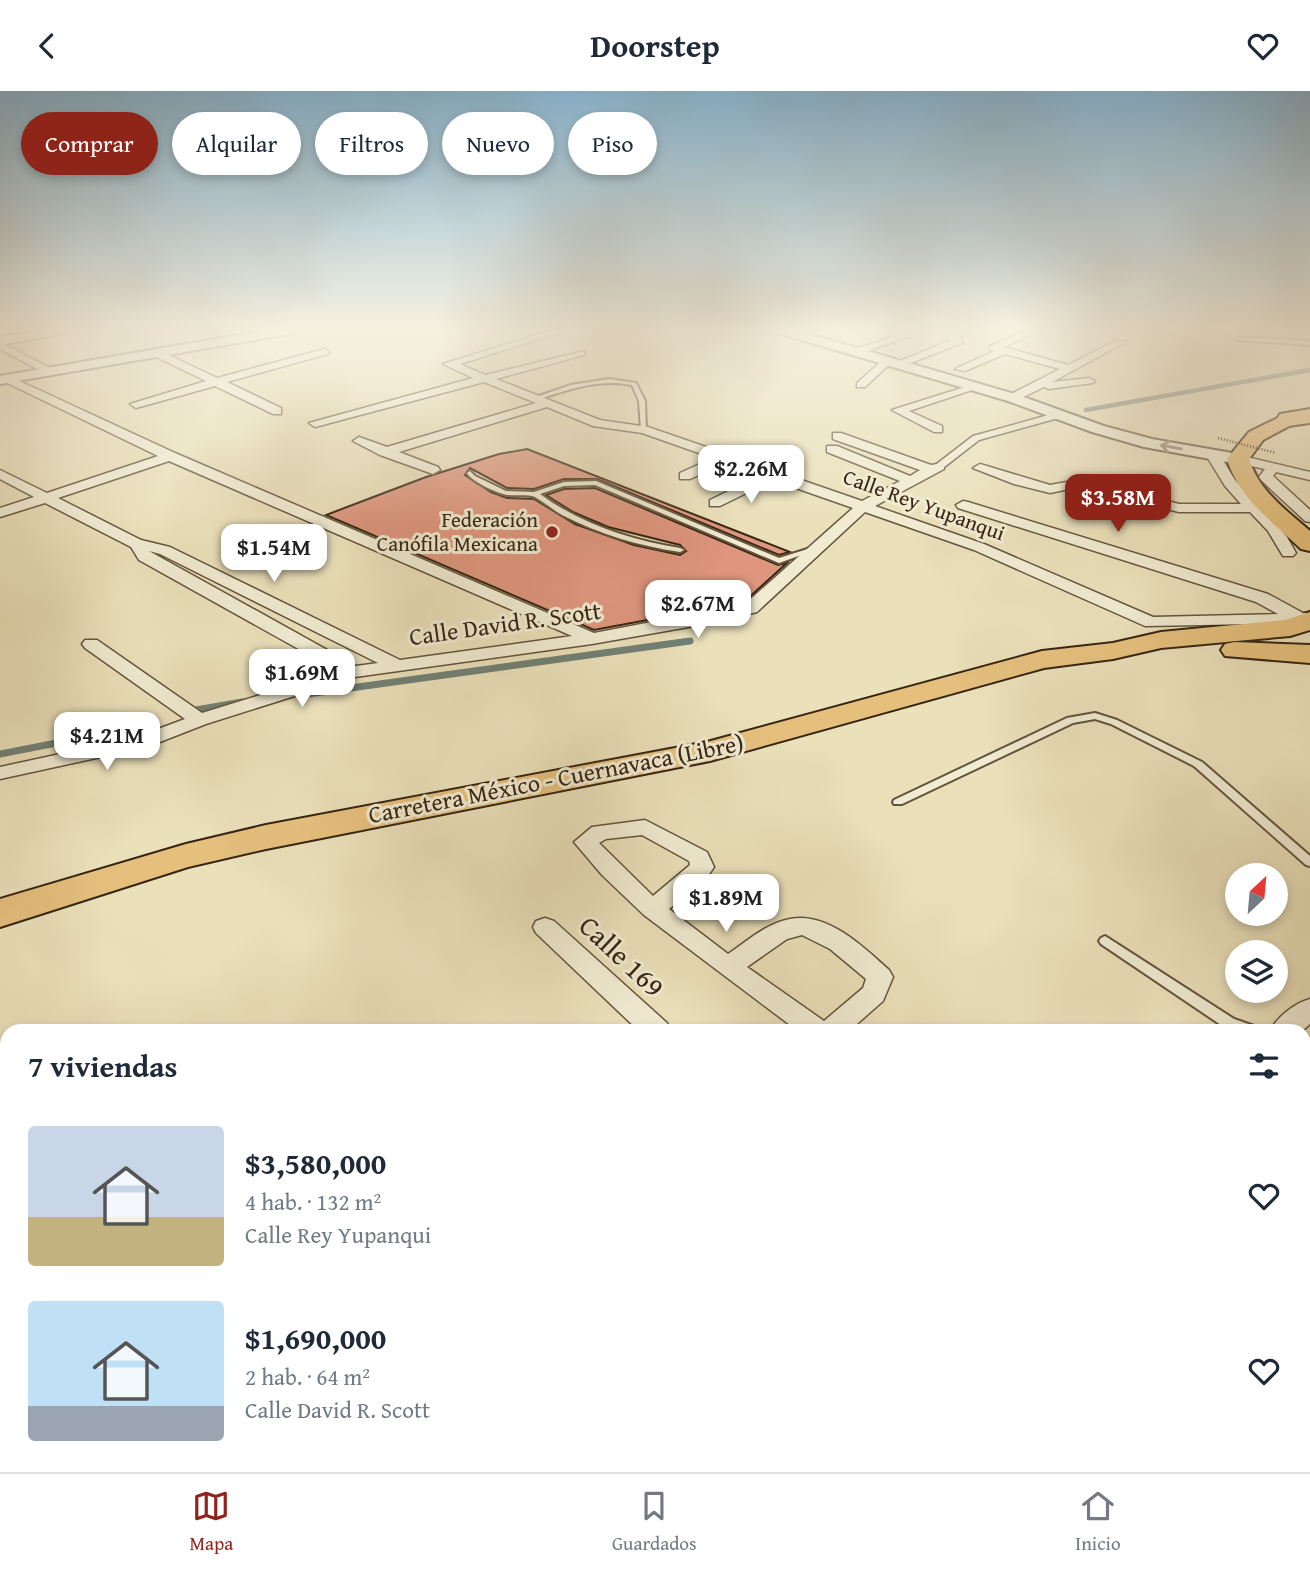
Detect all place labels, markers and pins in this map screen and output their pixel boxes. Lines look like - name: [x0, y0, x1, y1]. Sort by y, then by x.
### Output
- pin: $2.26M: [694, 445, 808, 505]
- pin: $3.58M: [1061, 475, 1175, 534]
- place label: Federación Canófila Mexicana: [377, 504, 538, 559]
- marker: Federación Canófila Mexicana: [544, 524, 560, 540]
- pin: $1.54M: [217, 525, 331, 584]
- pin: $2.67M: [641, 581, 755, 640]
- pin: $1.69M: [245, 649, 359, 709]
- pin: $4.21M: [50, 713, 164, 772]
- pin: $1.89M: [669, 875, 783, 934]

